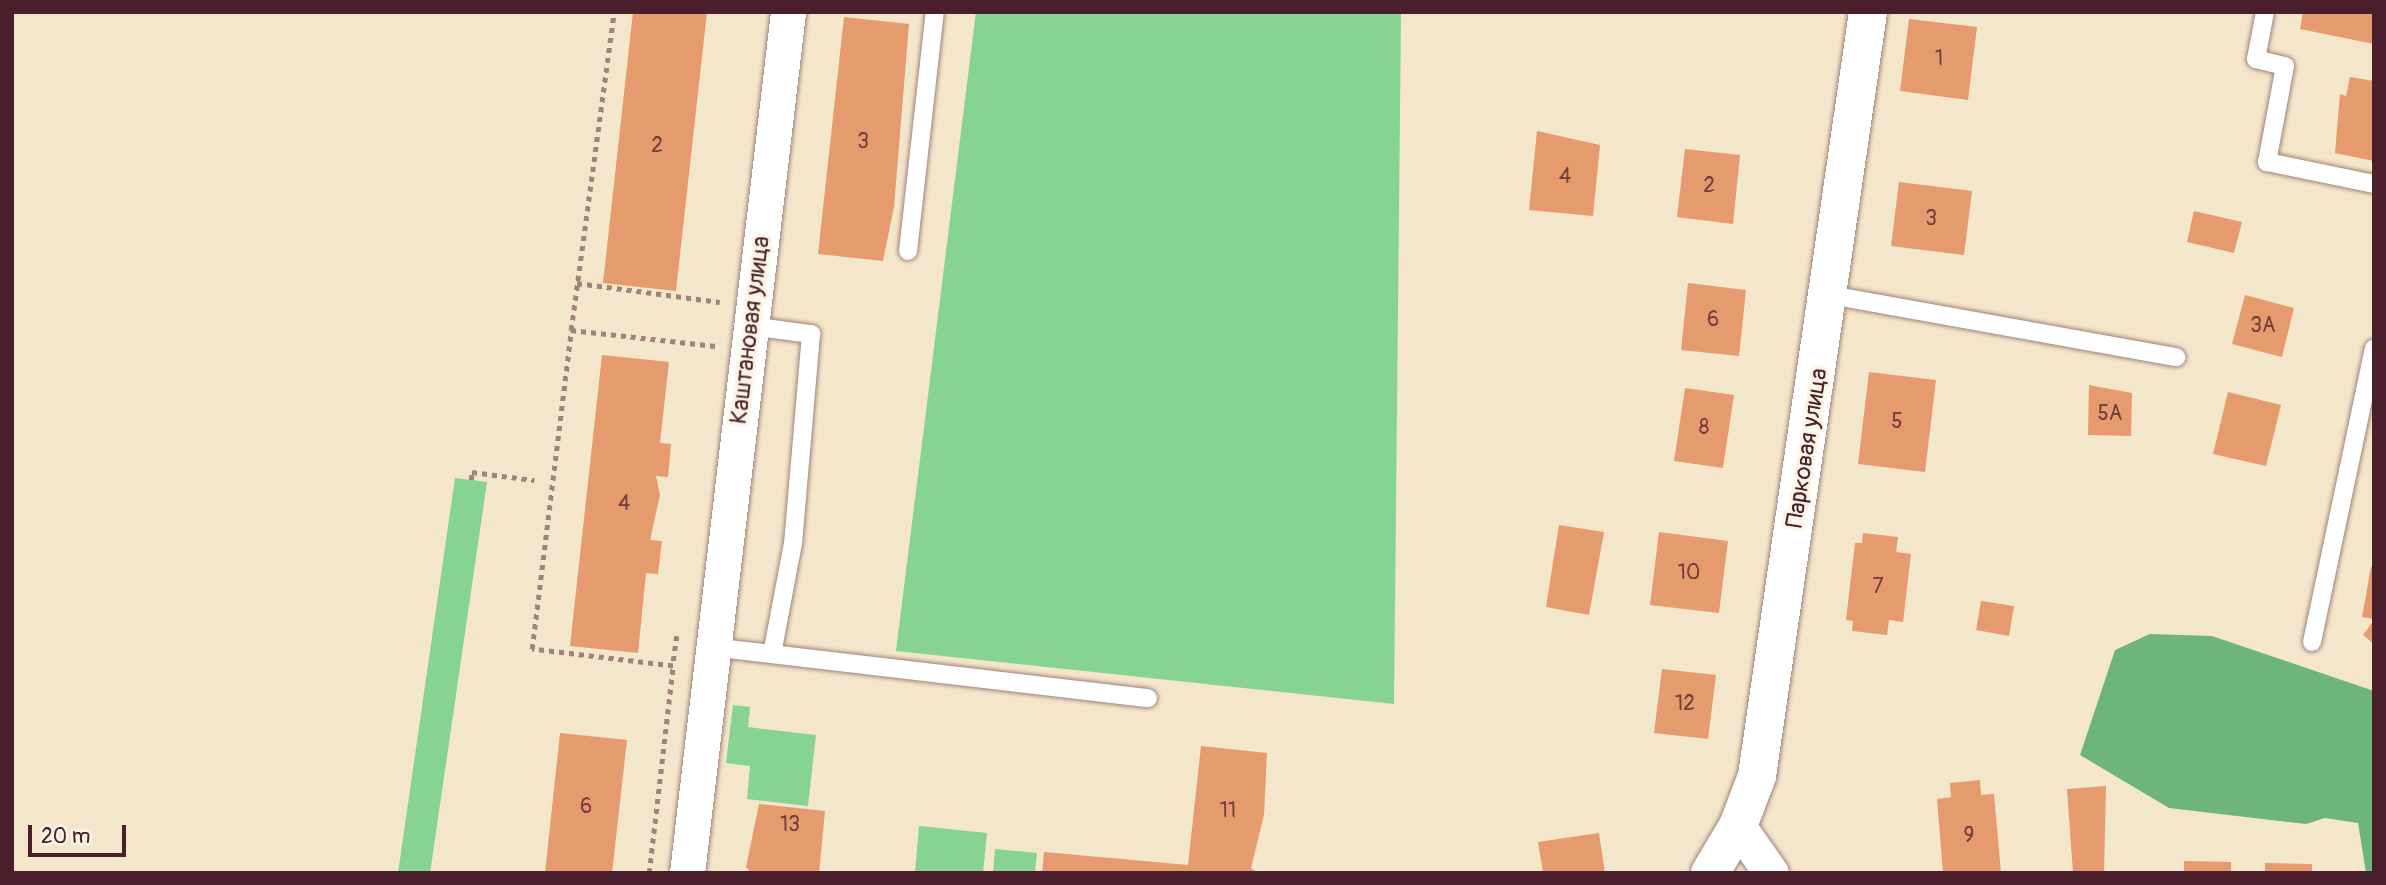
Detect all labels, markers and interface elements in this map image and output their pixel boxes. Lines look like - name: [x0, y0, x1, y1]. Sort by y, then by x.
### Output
- house number: 1: [1935, 46, 1943, 72]
- house number: 3: [857, 129, 869, 155]
- house number: 2: [651, 133, 663, 159]
- house number: 4: [1559, 164, 1571, 190]
- house number: 2: [1703, 173, 1715, 199]
- house number: 3: [1925, 206, 1937, 232]
- street label: Каштановая улица: [724, 234, 776, 426]
- house number: 6: [1707, 307, 1719, 333]
- house number: 3А: [2250, 313, 2276, 339]
- street label: Парковая улица: [1780, 366, 1834, 530]
- house number: 5А: [2097, 401, 2123, 427]
- house number: 5: [1891, 409, 1903, 435]
- house number: 8: [1699, 415, 1709, 441]
- house number: 4: [618, 491, 630, 517]
- house number: 10: [1678, 560, 1700, 586]
- house number: 7: [1872, 574, 1884, 600]
- house number: 12: [1675, 691, 1695, 717]
- house number: 6: [580, 794, 592, 820]
- house number: 11: [1220, 798, 1236, 824]
- scale bar: [32, 812, 130, 856]
- house number: 13: [780, 812, 800, 838]
- text: 20 m: [41, 823, 90, 850]
- house number: 9: [1964, 823, 1974, 849]

